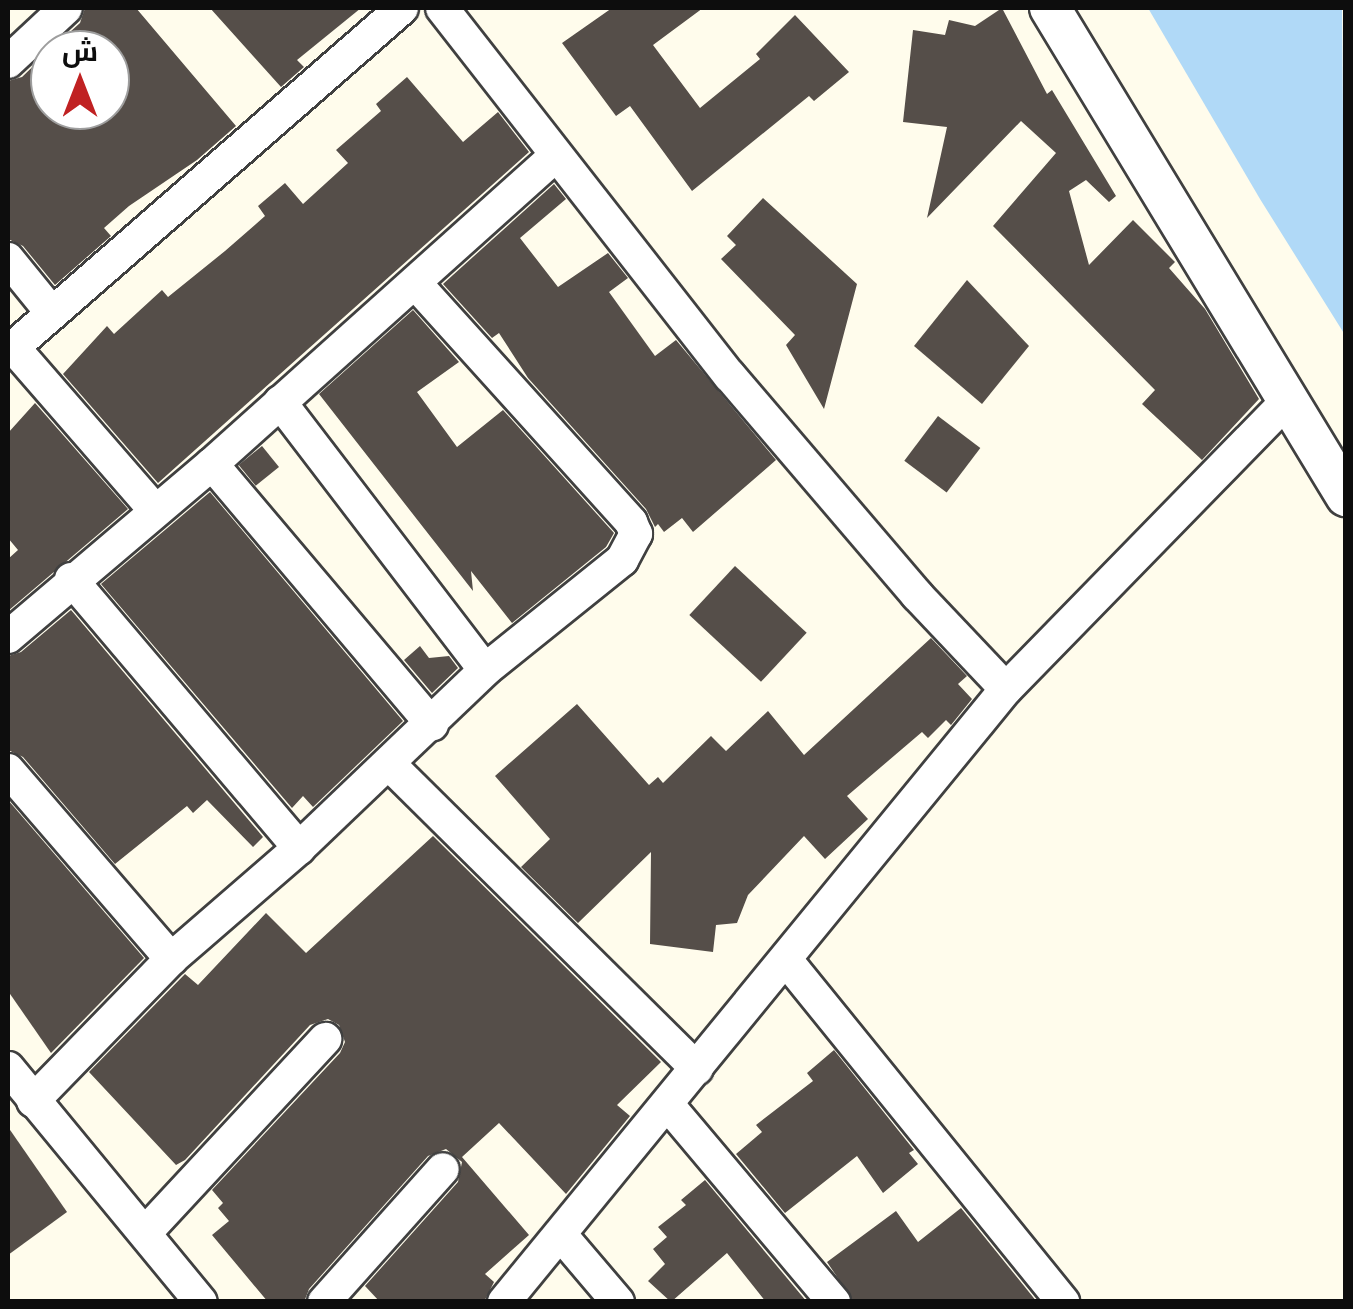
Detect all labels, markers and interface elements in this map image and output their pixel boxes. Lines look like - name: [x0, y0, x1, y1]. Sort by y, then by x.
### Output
- north arrow: [30, 30, 130, 130]
- text: ش: [62, 34, 98, 69]

